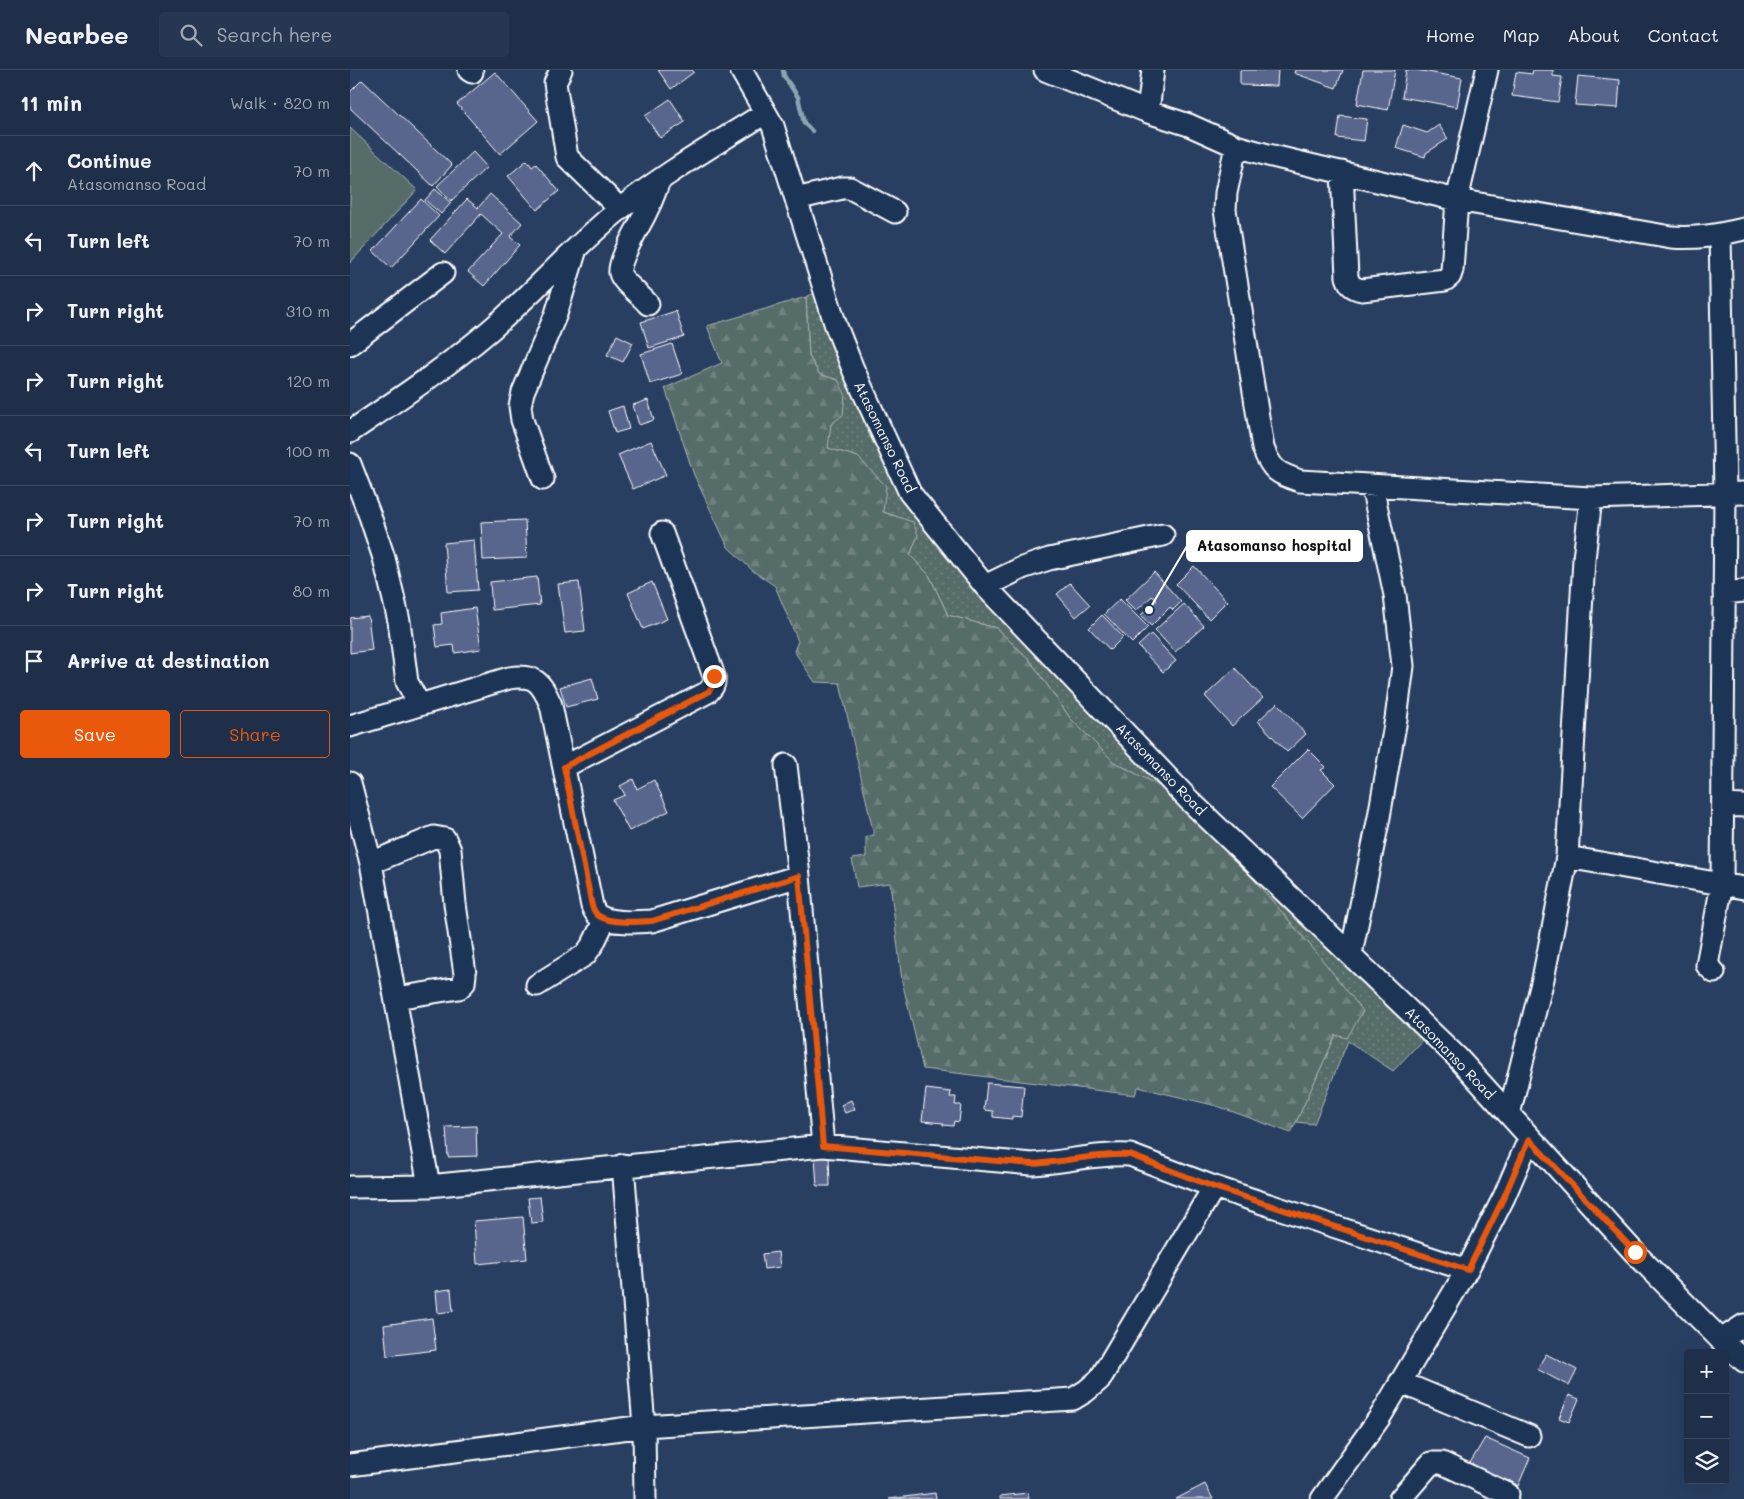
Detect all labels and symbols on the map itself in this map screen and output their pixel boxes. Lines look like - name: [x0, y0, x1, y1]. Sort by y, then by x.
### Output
- street label: Atasomanso Road: [850, 378, 921, 496]
- callout: Atasomanso hospital: [1187, 531, 1362, 561]
- text: Atasomanso hospital: [1197, 535, 1351, 555]
- route end: [703, 665, 726, 688]
- street label: Atasomanso Road: [1112, 718, 1211, 819]
- street label: Atasomanso Road: [1401, 1002, 1500, 1103]
- route start: [1624, 1241, 1647, 1264]

